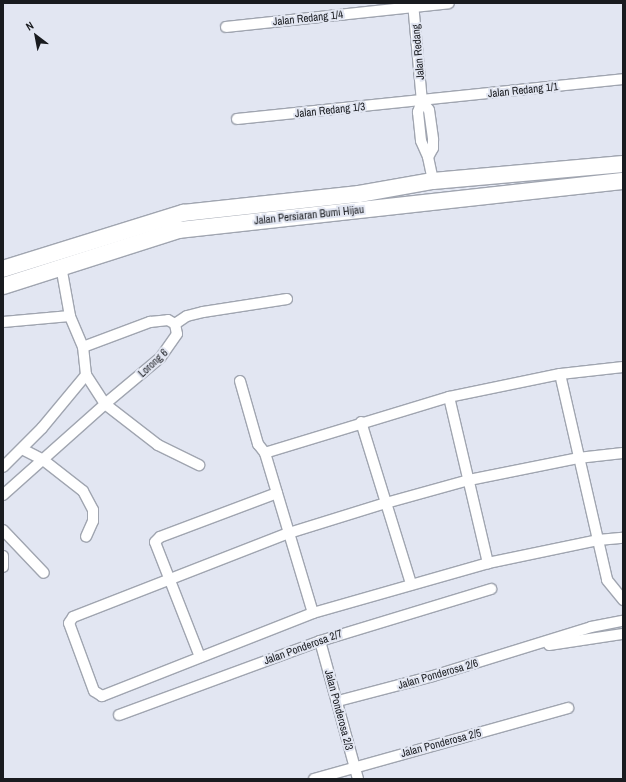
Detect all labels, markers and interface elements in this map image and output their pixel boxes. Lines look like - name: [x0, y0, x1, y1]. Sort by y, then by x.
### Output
- street label: Jalan Redang 1/4: [272, 8, 344, 28]
- north arrow: [16, 16, 56, 56]
- text: N: [23, 18, 36, 33]
- street label: Jalan Redang: [409, 24, 427, 80]
- street label: Jalan Redang 1/1: [487, 80, 559, 100]
- street label: Jalan Redang 1/3: [294, 100, 366, 120]
- street label: Jalan Persiaran Bumi Hijau: [253, 203, 365, 227]
- street label: Lorong 6: [135, 346, 171, 380]
- street label: Jalan Ponderosa 2/7: [262, 627, 344, 667]
- street label: Jalan Ponderosa 2/6: [396, 656, 480, 692]
- street label: Jalan Ponderosa 2/3: [322, 668, 356, 752]
- street label: Jalan Ponderosa 2/5: [399, 726, 483, 760]

